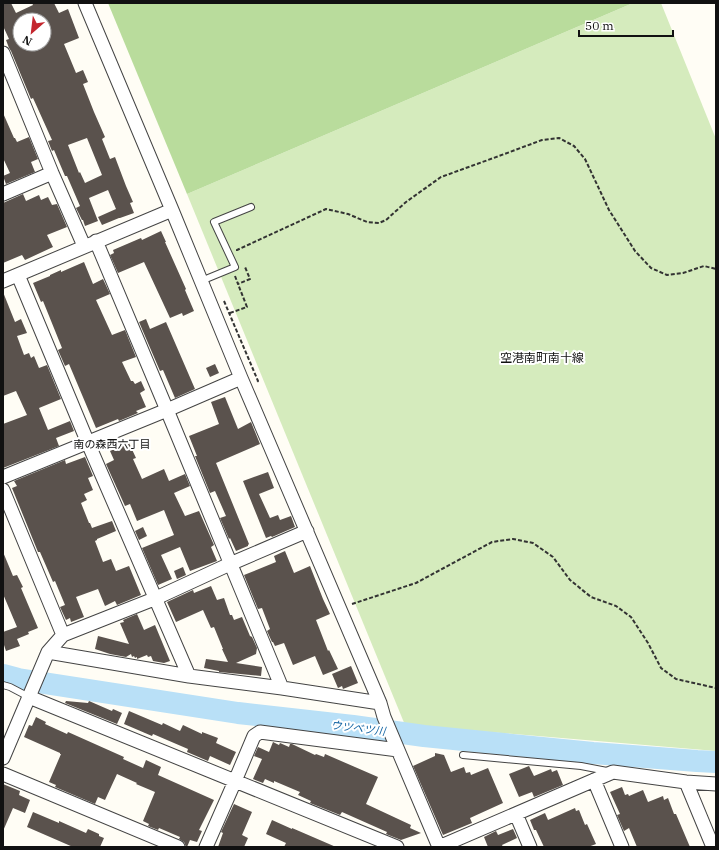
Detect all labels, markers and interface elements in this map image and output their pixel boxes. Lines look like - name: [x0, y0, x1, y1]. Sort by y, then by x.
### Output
- north arrow: [12, 12, 52, 52]
- scale bar: [579, 12, 673, 38]
- text: 50 m: [585, 18, 614, 33]
- text: N: [20, 32, 34, 49]
- district label: 空港南町南十線: [500, 350, 584, 365]
- district label: 南の森西六丁目: [74, 437, 151, 451]
- water label: ウツベツ川: [330, 718, 387, 738]

